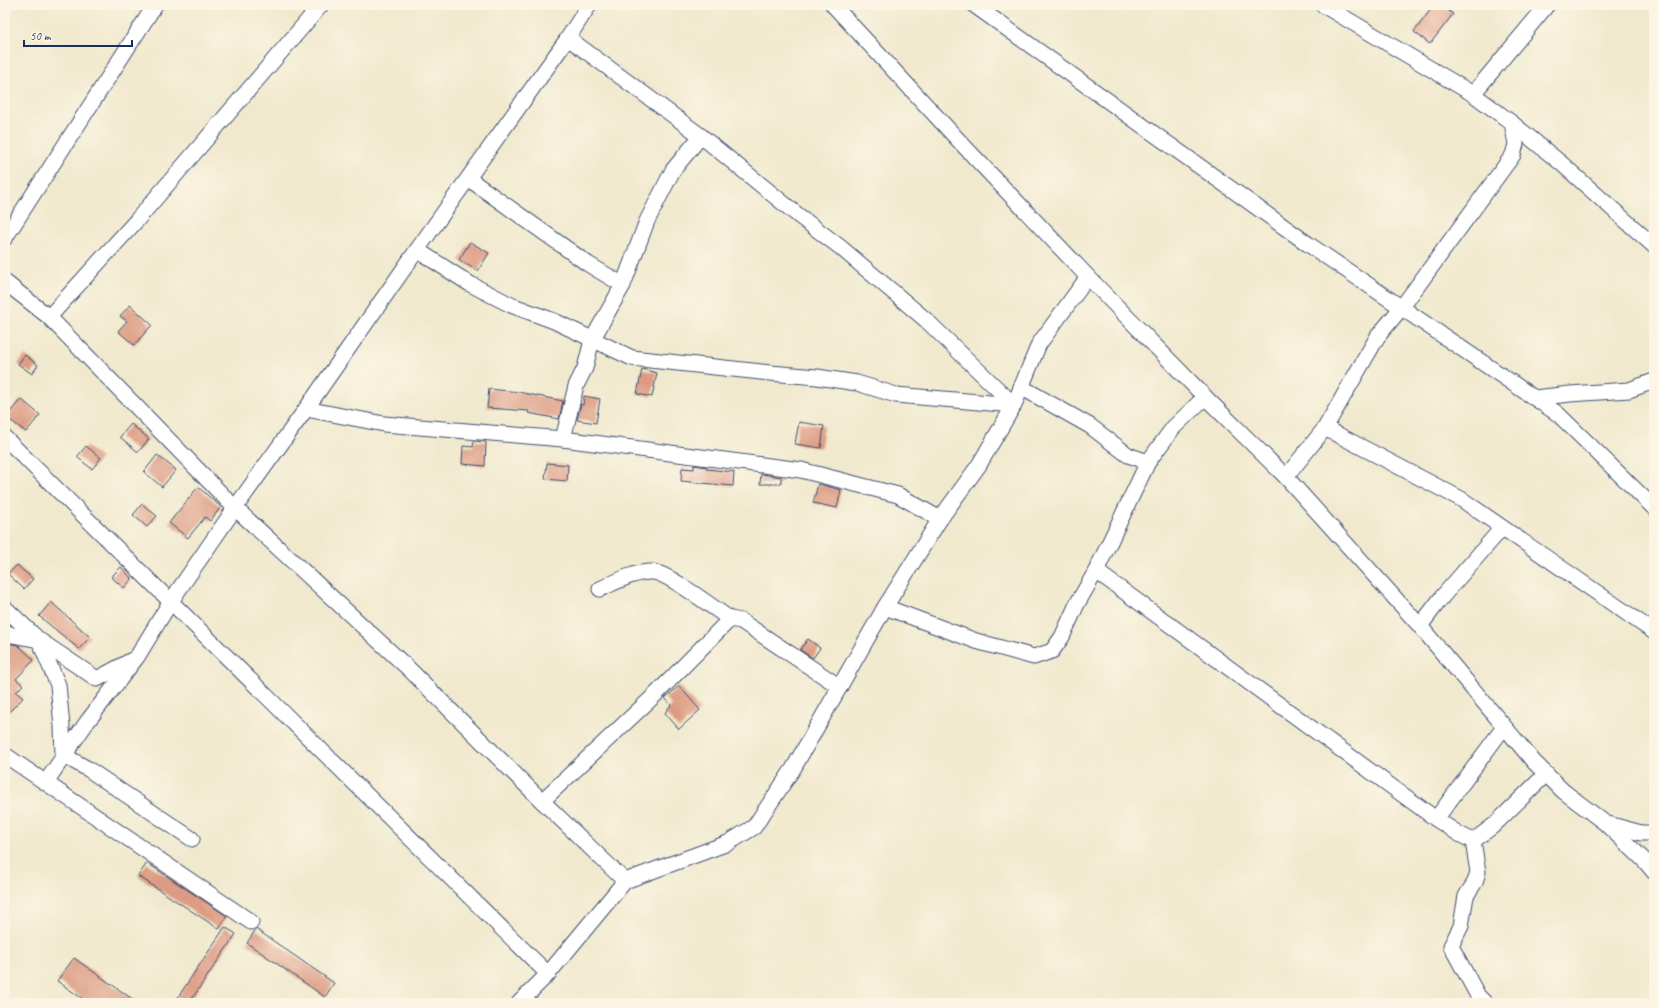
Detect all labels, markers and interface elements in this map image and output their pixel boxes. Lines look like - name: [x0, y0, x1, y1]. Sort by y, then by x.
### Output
- scale bar: [24, 22, 132, 48]
- text: 50 m: [30, 28, 52, 44]

